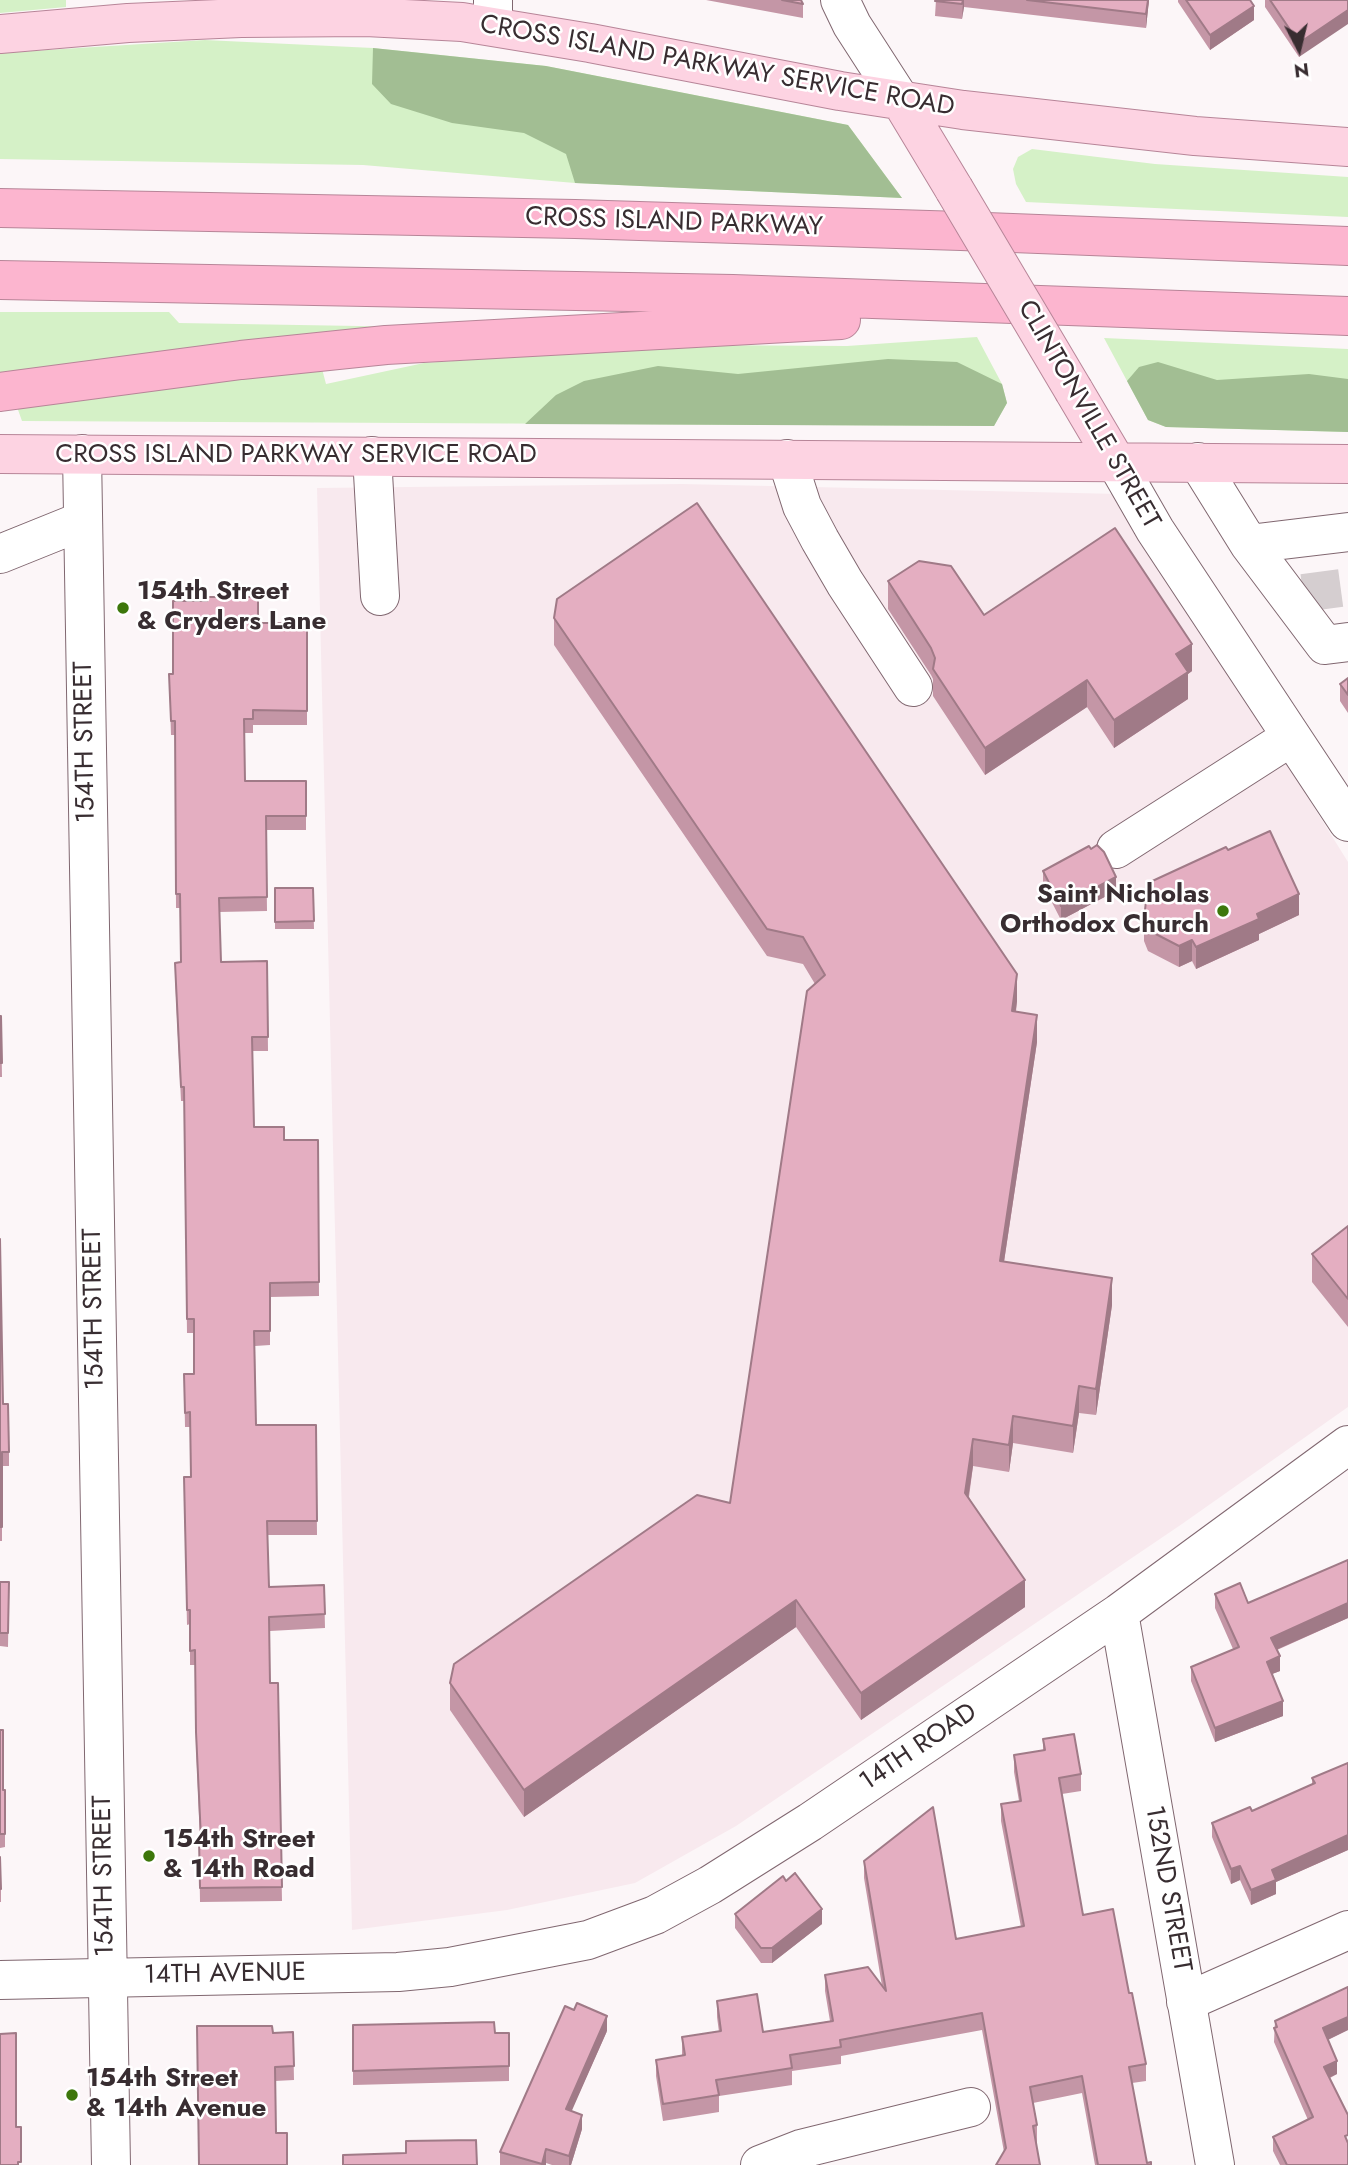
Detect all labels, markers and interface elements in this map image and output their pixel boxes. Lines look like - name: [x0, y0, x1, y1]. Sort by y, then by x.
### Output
- street label: CROSS ISLAND PARKWAY SERVICE ROAD: [477, 10, 957, 124]
- north arrow: [1264, 14, 1334, 84]
- text: N: [1292, 56, 1311, 85]
- street label: CROSS ISLAND PARKWAY: [525, 202, 823, 244]
- street label: CLINTONVILLE STREET: [1010, 295, 1166, 535]
- street label: CROSS ISLAND PARKWAY SERVICE ROAD: [55, 440, 537, 472]
- place label: 154th Street & Cryders Lane: [137, 577, 326, 638]
- marker: 154th Street & Cryders Lane: [115, 600, 131, 616]
- street label: 154TH STREET: [69, 661, 103, 823]
- place label: Saint Nicholas Orthodox Church: [1000, 880, 1209, 942]
- marker: Saint Nicholas Orthodox Church: [1215, 903, 1231, 919]
- street label: 154TH STREET: [78, 1228, 112, 1390]
- street label: 14TH ROAD: [855, 1697, 983, 1799]
- street label: 154TH STREET: [88, 1795, 122, 1957]
- street label: 152ND STREET: [1137, 1803, 1197, 1975]
- place label: 154th Street & 14th Road: [163, 1825, 315, 1886]
- marker: 154th Street & 14th Road: [141, 1848, 157, 1864]
- street label: 14TH AVENUE: [144, 1958, 306, 1992]
- place label: 154th Street & 14th Avenue: [86, 2064, 266, 2126]
- marker: 154th Street & 14th Avenue: [64, 2087, 80, 2103]

